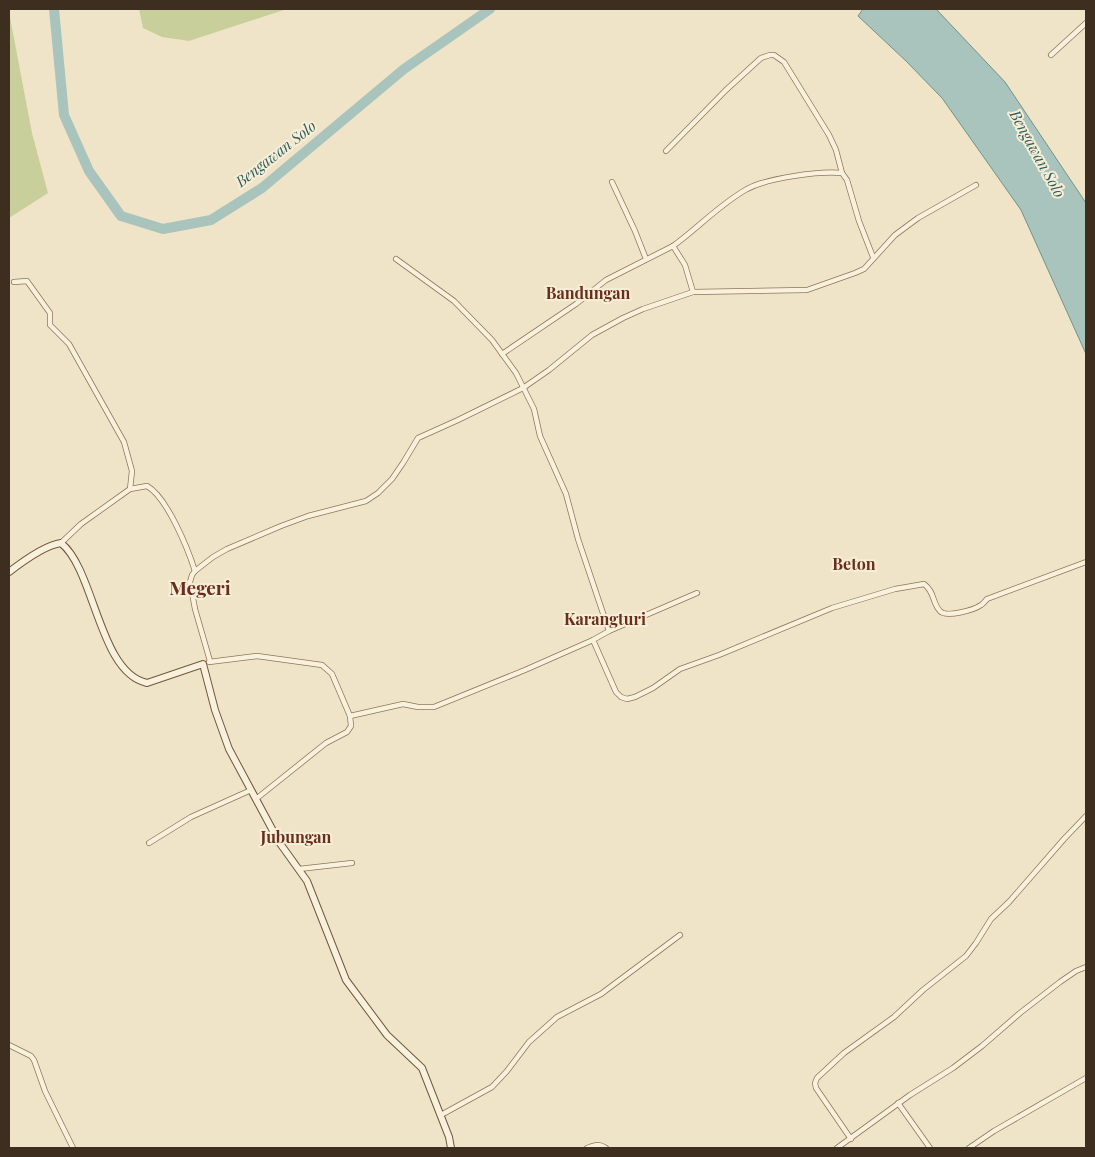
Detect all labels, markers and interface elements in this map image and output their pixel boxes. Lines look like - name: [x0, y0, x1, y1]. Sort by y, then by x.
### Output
- water label: Bengawan Solo: [1005, 105, 1070, 201]
- water label: Bengawan Solo: [230, 115, 320, 192]
- district label: Bandungan: [546, 282, 630, 303]
- district label: Beton: [832, 553, 876, 574]
- district label: Megeri: [169, 574, 231, 600]
- district label: Karangturi: [564, 608, 646, 629]
- district label: Jubungan: [260, 826, 332, 847]

